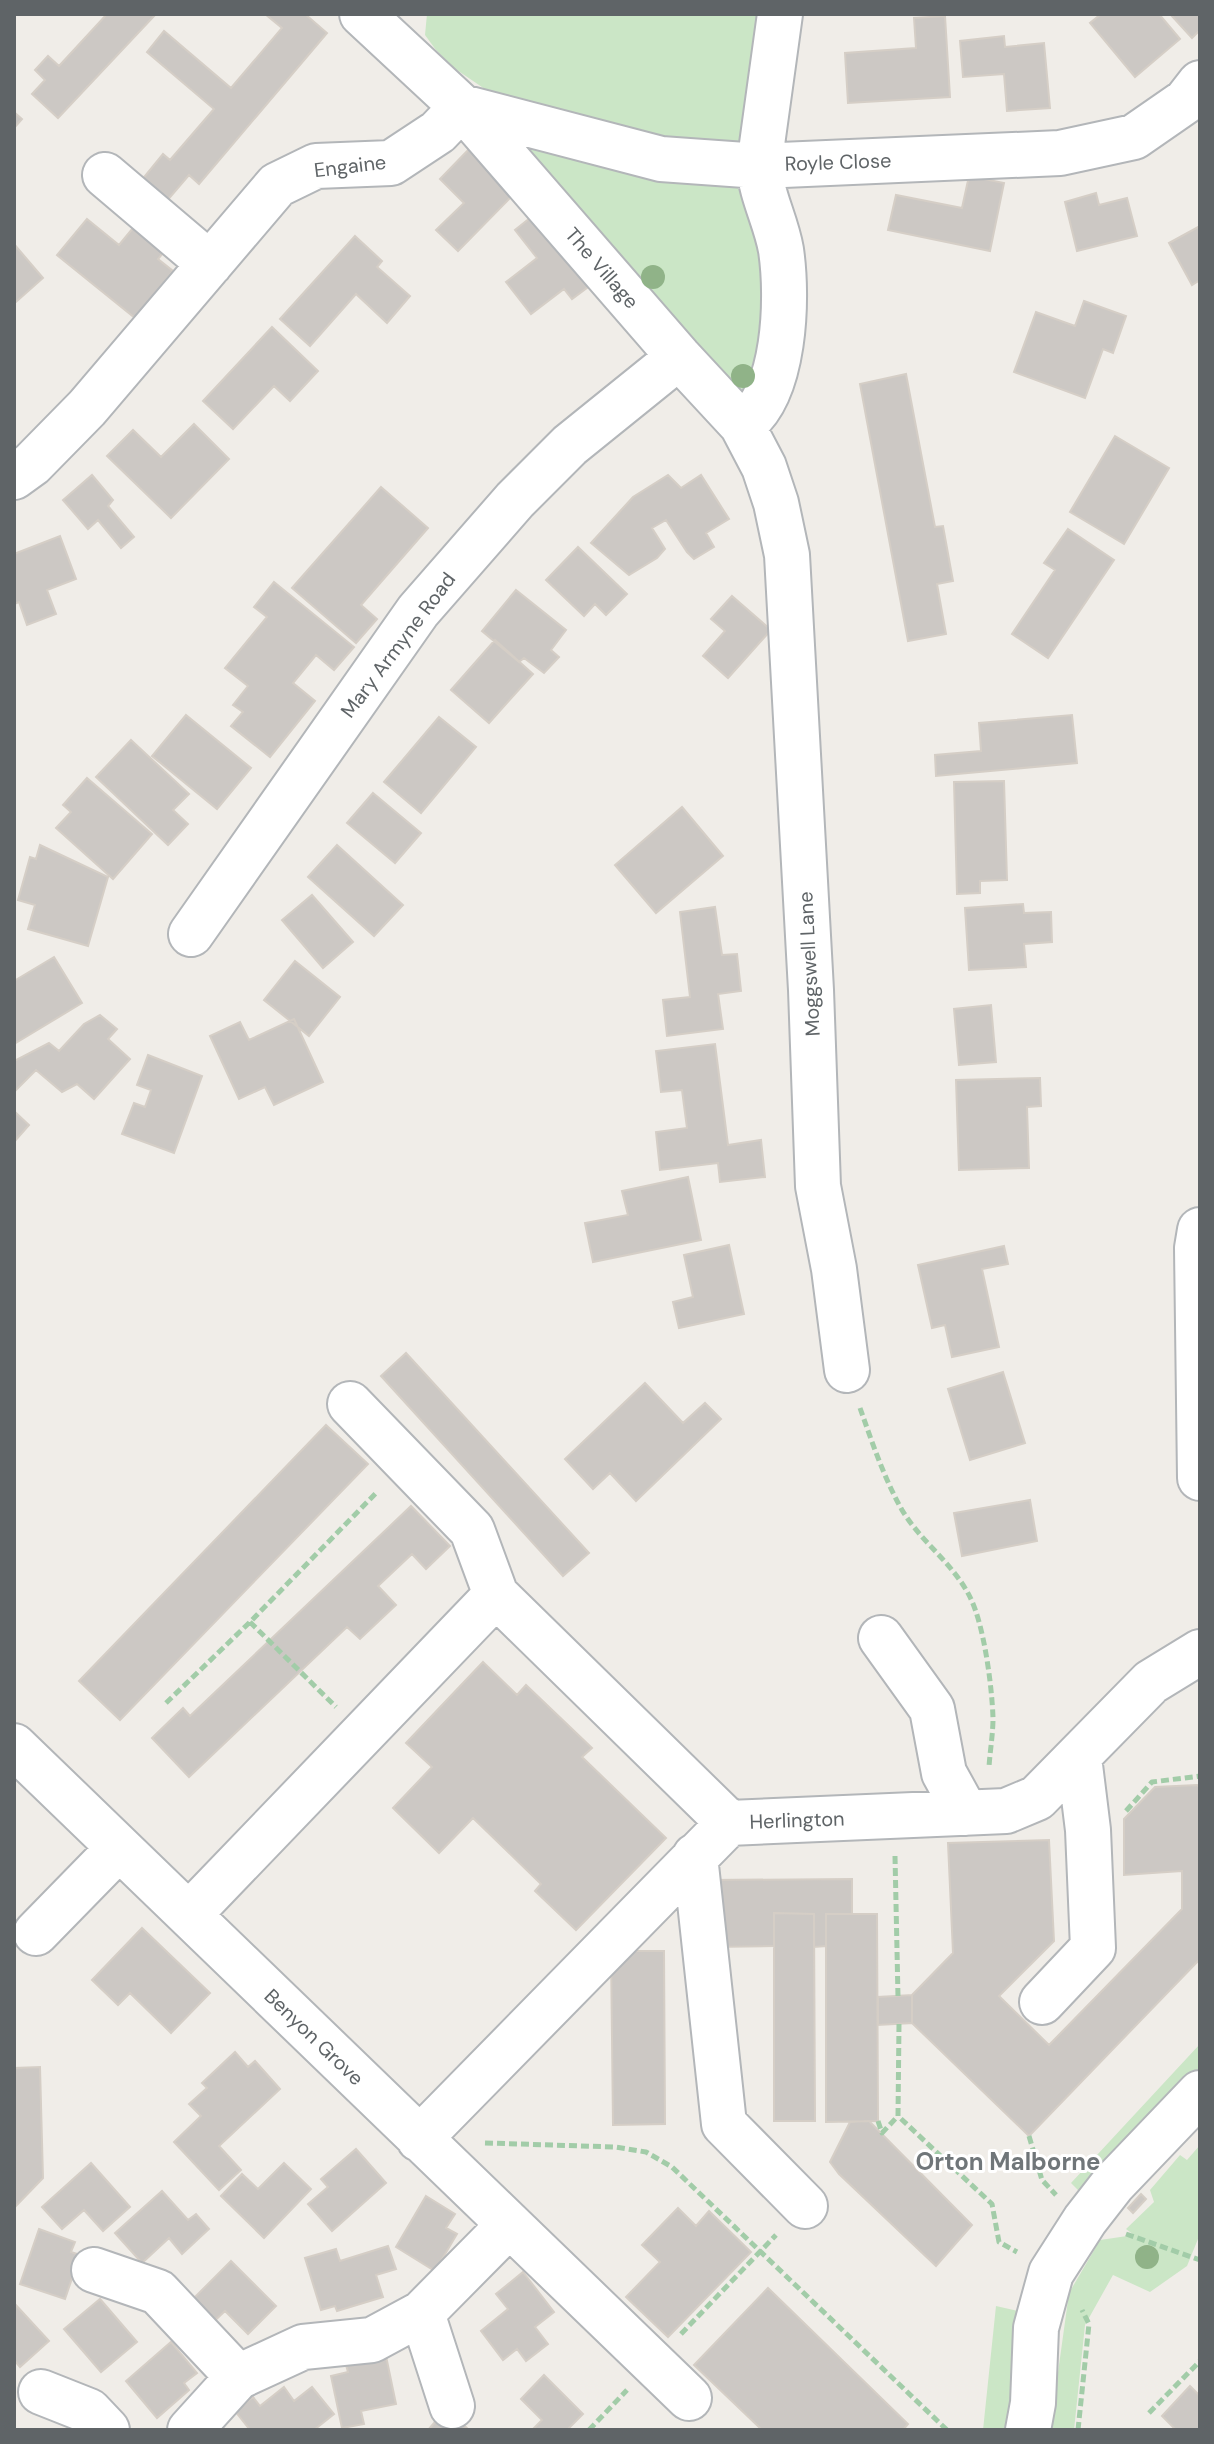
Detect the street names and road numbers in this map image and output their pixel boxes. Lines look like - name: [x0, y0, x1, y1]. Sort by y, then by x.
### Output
- street label: Royle Close: [784, 147, 892, 177]
- street label: Engaine: [312, 149, 388, 183]
- street label: The Village: [560, 222, 644, 314]
- street label: Mary Armyne Road: [335, 567, 461, 723]
- street label: Moggswell Lane: [792, 891, 826, 1037]
- street label: Herlington: [749, 1805, 845, 1835]
- street label: Benyon Grove: [259, 1983, 369, 2091]

